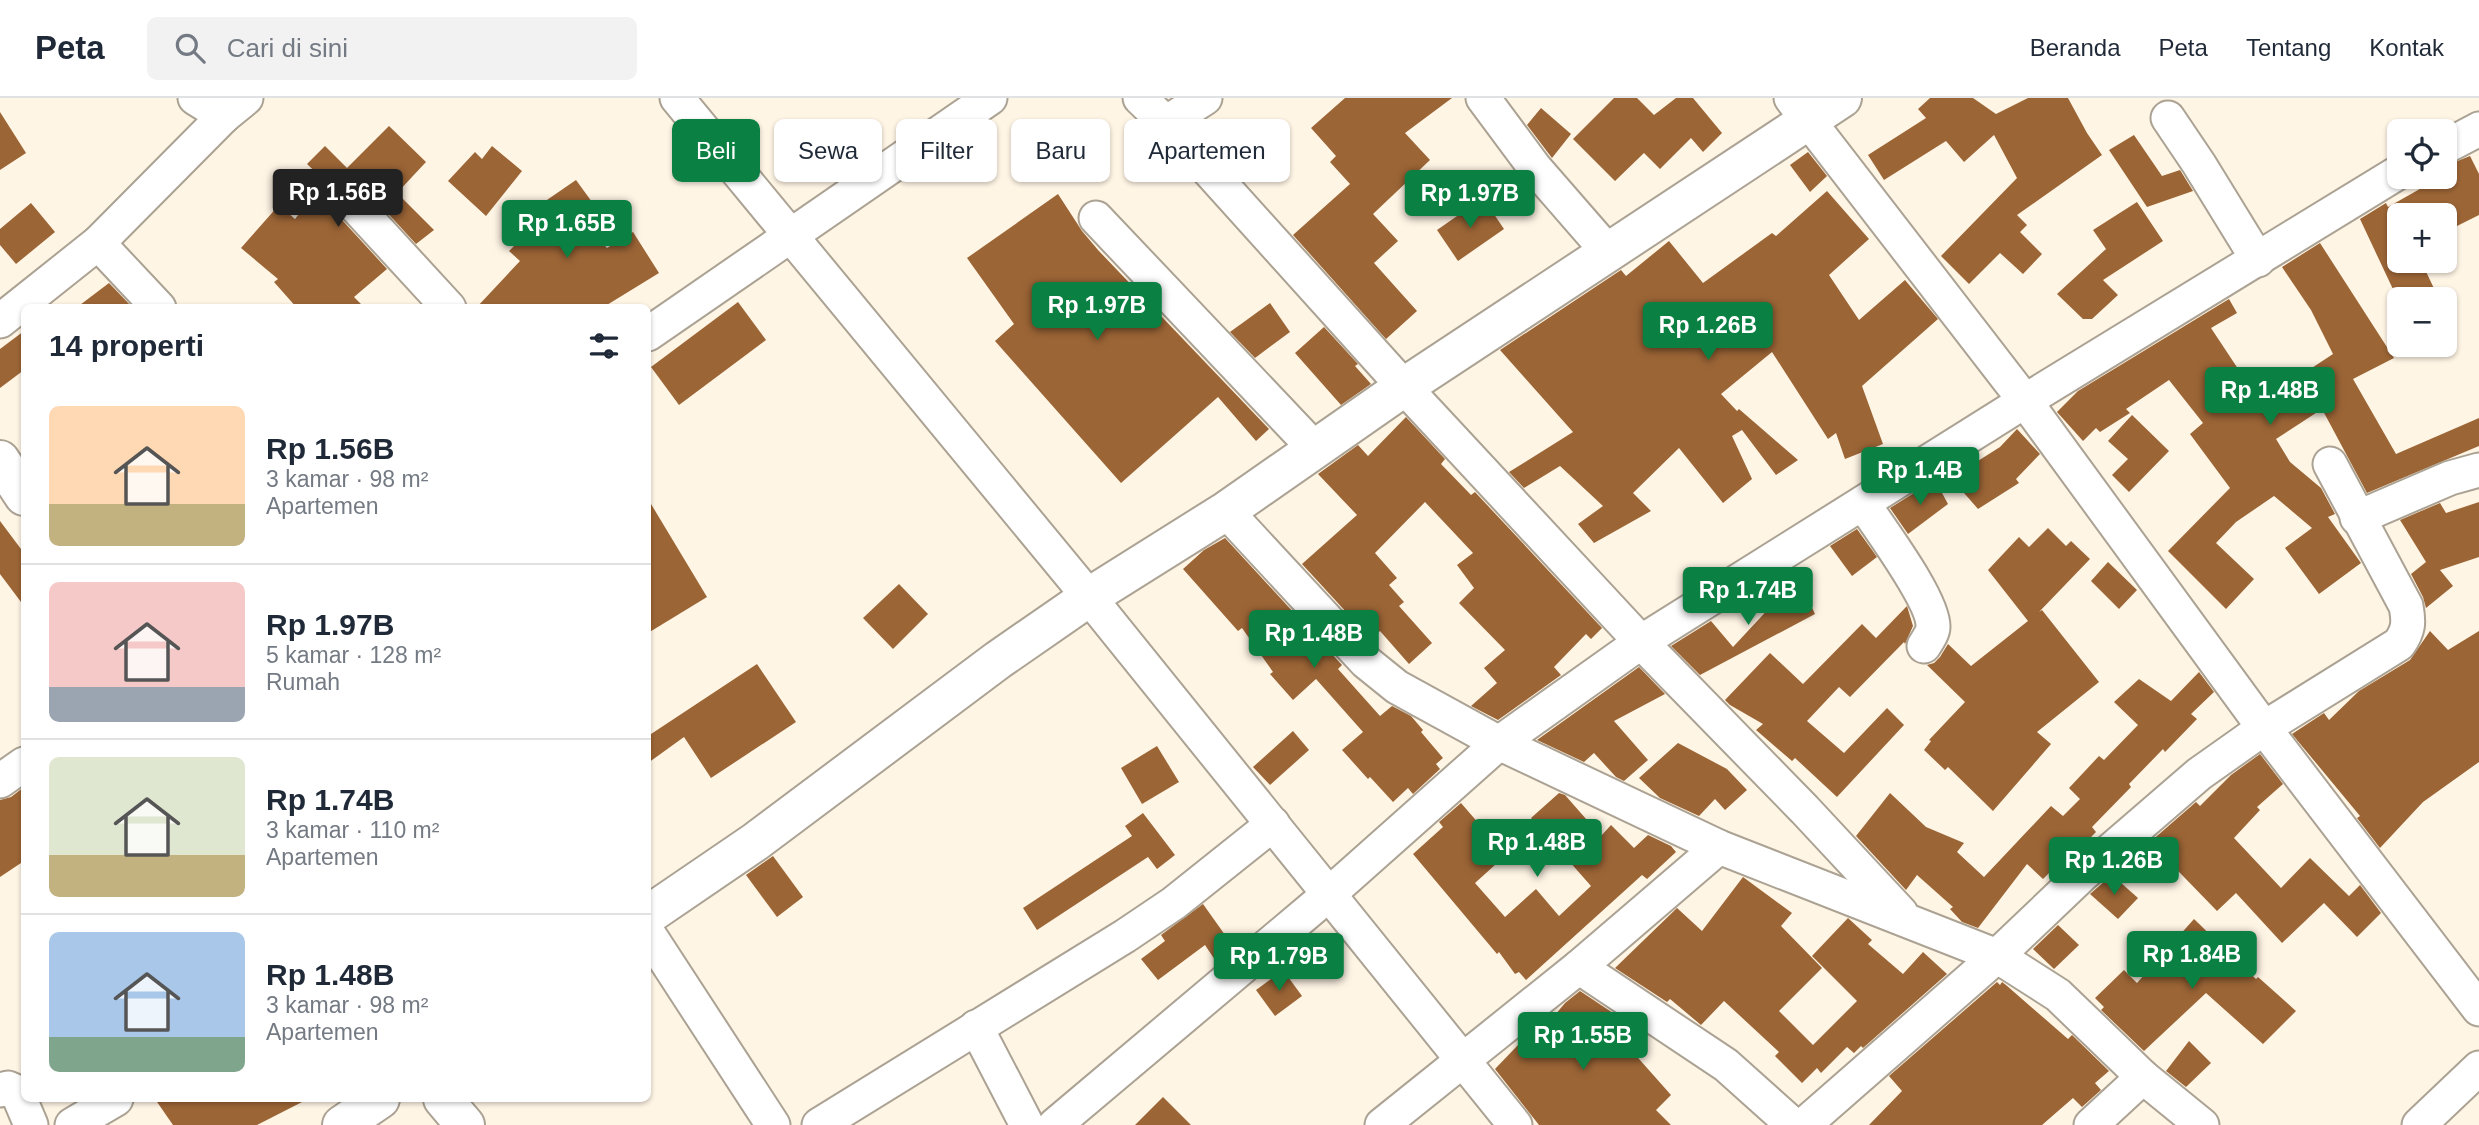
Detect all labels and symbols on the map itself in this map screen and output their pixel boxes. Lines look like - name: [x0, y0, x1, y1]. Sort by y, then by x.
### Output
- pin: Rp 1.56B: [266, 170, 410, 229]
- pin: Rp 1.97B: [1398, 170, 1542, 230]
- pin: Rp 1.65B: [495, 200, 639, 260]
- pin: Rp 1.97B: [1025, 282, 1169, 342]
- pin: Rp 1.26B: [1636, 302, 1780, 362]
- pin: Rp 1.48B: [2198, 368, 2342, 427]
- pin: Rp 1.4B: [1855, 448, 1985, 507]
- pin: Rp 1.74B: [1676, 568, 1820, 627]
- pin: Rp 1.48B: [1242, 610, 1386, 670]
- pin: Rp 1.48B: [1465, 820, 1609, 879]
- pin: Rp 1.26B: [2042, 838, 2186, 897]
- pin: Rp 1.84B: [2120, 932, 2264, 991]
- pin: Rp 1.79B: [1207, 934, 1351, 993]
- pin: Rp 1.55B: [1511, 1012, 1655, 1072]

